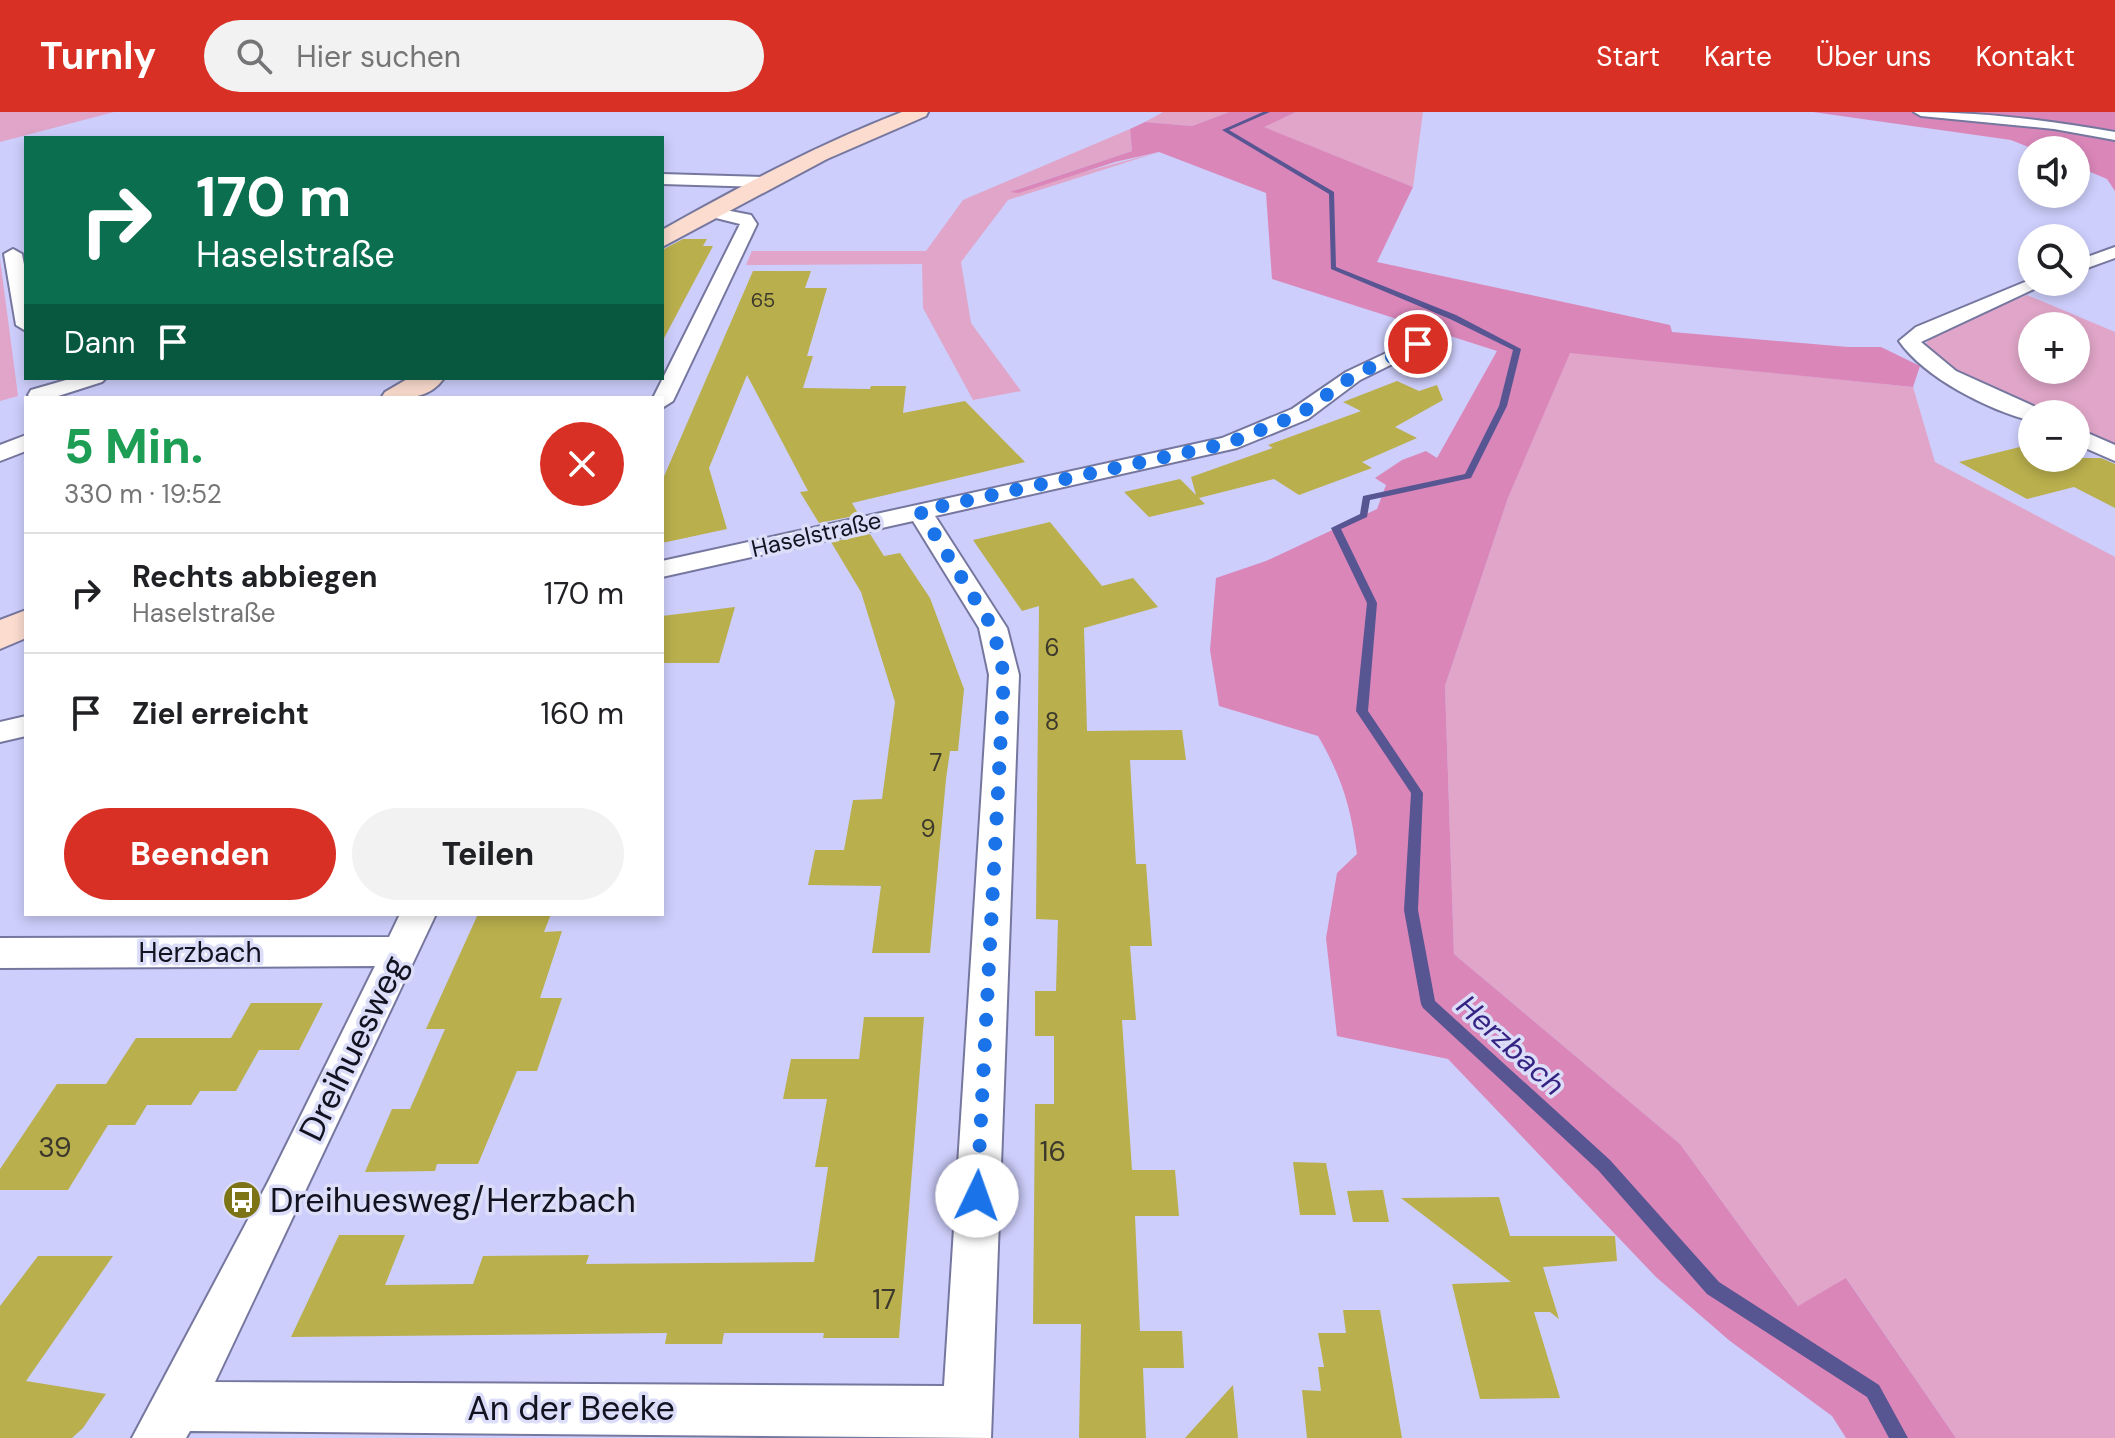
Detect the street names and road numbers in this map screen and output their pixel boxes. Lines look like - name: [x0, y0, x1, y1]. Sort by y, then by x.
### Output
- street label: Haselstraße: [748, 504, 884, 564]
- street label: Herzbach: [138, 934, 262, 971]
- street label: Dreihuesweg: [289, 948, 417, 1148]
- street label: An der Beeke: [467, 1386, 675, 1431]

